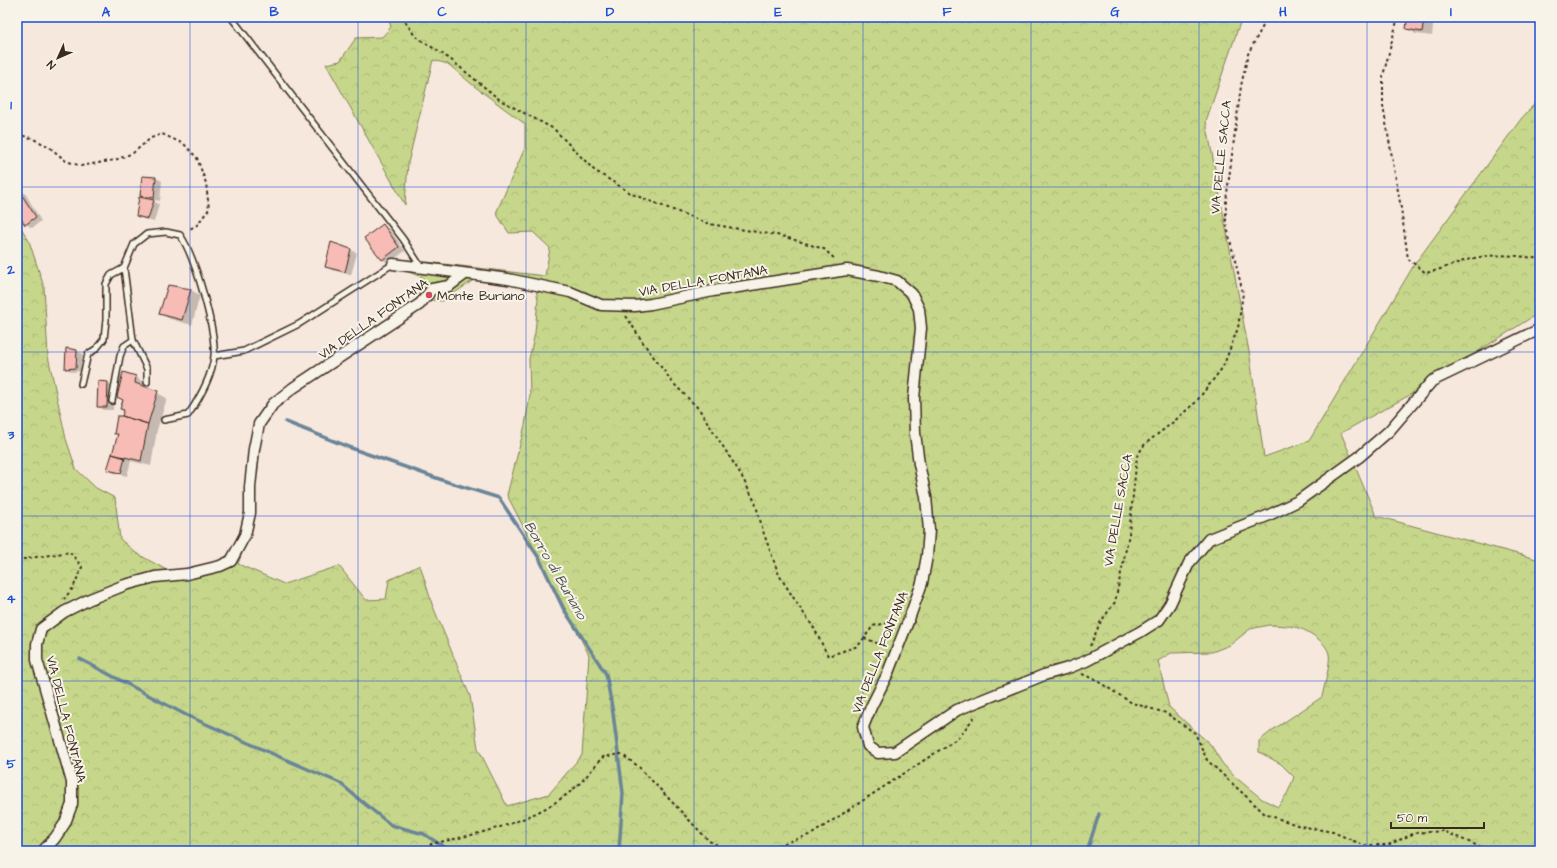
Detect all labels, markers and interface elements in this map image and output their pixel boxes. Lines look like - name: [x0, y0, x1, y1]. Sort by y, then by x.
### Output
- text: A: [102, 3, 111, 21]
- text: B: [269, 3, 279, 21]
- text: C: [437, 3, 447, 21]
- text: D: [606, 3, 615, 21]
- text: E: [774, 3, 782, 21]
- text: F: [942, 3, 952, 21]
- text: G: [1110, 3, 1120, 21]
- text: H: [1279, 3, 1287, 21]
- text: I: [1450, 3, 1452, 21]
- north arrow: [38, 38, 78, 78]
- text: N: [43, 57, 59, 72]
- text: 1: [10, 96, 12, 114]
- street label: VIA DELLE SACCA: [1206, 99, 1236, 215]
- text: 2: [6, 261, 15, 279]
- street label: VIA DELLA FONTANA: [638, 261, 769, 301]
- street label: VIA DELLA FONTANA: [315, 274, 433, 363]
- place label: Monte Buriano: [437, 287, 525, 305]
- marker: Monte Buriano: [424, 290, 434, 300]
- text: 3: [7, 426, 15, 444]
- street label: VIA DELLE SACCA: [1099, 452, 1137, 568]
- water label: Borro di Buriano: [519, 518, 592, 624]
- street label: VIA DELLA FONTANA: [847, 588, 913, 716]
- text: 4: [7, 590, 16, 608]
- street label: VIA DELLA FONTANA: [42, 654, 91, 785]
- text: 5: [6, 755, 16, 773]
- scale bar: [1391, 804, 1484, 830]
- text: 50 m: [1397, 810, 1428, 827]

